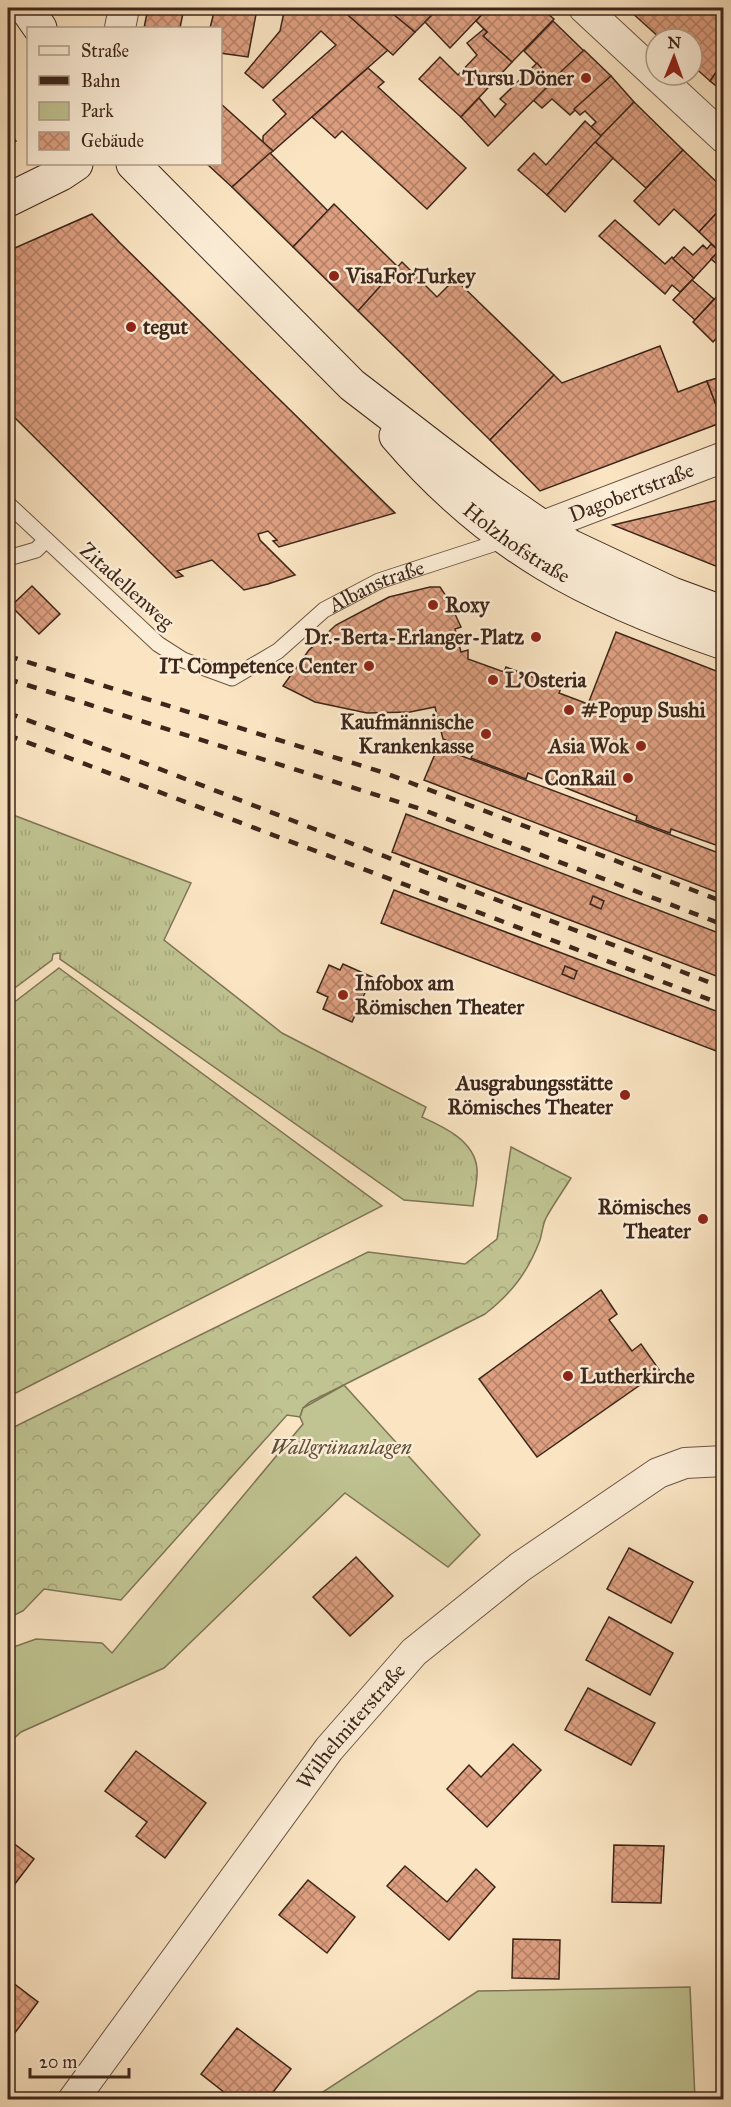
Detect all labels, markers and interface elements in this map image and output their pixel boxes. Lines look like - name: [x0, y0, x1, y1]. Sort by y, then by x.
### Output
- legend: [27, 27, 222, 165]
- north arrow: [644, 27, 704, 87]
- text: N: [667, 33, 682, 52]
- text: Straße: [81, 40, 129, 62]
- place label: Tursu Döner: [461, 65, 575, 91]
- text: Bahn: [81, 70, 121, 92]
- marker: Tursu Döner: [579, 71, 593, 85]
- text: Park: [81, 100, 114, 122]
- text: Gebäude: [81, 130, 144, 152]
- place label: VisaForTurkey: [345, 263, 476, 289]
- marker: VisaForTurkey: [327, 269, 341, 283]
- place label: tegut: [142, 314, 188, 340]
- marker: tegut: [124, 320, 138, 334]
- street label: Dagobertstraße: [565, 457, 698, 528]
- street label: Holzhofstraße: [458, 497, 575, 589]
- street label: Zitadellenweg: [75, 537, 180, 635]
- street label: Albanstraße: [323, 554, 428, 619]
- place label: Roxy: [445, 592, 491, 618]
- marker: Roxy: [426, 598, 440, 612]
- place label: Dr.-Berta-Erlanger-Platz: [304, 624, 524, 650]
- marker: Dr.-Berta-Erlanger-Platz: [529, 630, 543, 644]
- place label: IT Competence Center: [159, 653, 358, 679]
- marker: IT Competence Center: [362, 659, 376, 673]
- place label: L'Osteria: [505, 667, 588, 693]
- marker: L'Osteria: [486, 673, 500, 687]
- place label: #Popup Sushi: [581, 697, 706, 723]
- marker: #Popup Sushi: [562, 703, 576, 717]
- place label: Kaufmännische Krankenkasse: [340, 709, 474, 759]
- marker: Kaufmännische Krankenkasse: [479, 727, 493, 741]
- place label: Asia Wok: [547, 733, 630, 759]
- marker: Asia Wok: [634, 739, 648, 753]
- place label: ConRail: [544, 765, 617, 791]
- marker: ConRail: [621, 771, 635, 785]
- place label: Infobox am Römischen Theater: [355, 970, 525, 1020]
- marker: Infobox am Römischen Theater: [336, 988, 350, 1002]
- place label: Ausgrabungsstätte Römisches Theater: [448, 1070, 614, 1120]
- marker: Ausgrabungsstätte Römisches Theater: [618, 1088, 632, 1102]
- place label: Römisches Theater: [598, 1194, 692, 1244]
- marker: Römisches Theater: [696, 1212, 710, 1226]
- place label: Lutherkirche: [580, 1363, 695, 1389]
- marker: Lutherkirche: [561, 1369, 575, 1383]
- park label: Wallgrünanlagen: [270, 1434, 412, 1460]
- street label: Wilhelmiterstraße: [291, 1658, 411, 1794]
- scale bar: [30, 2041, 129, 2079]
- text: 20 m: [39, 2051, 77, 2073]

